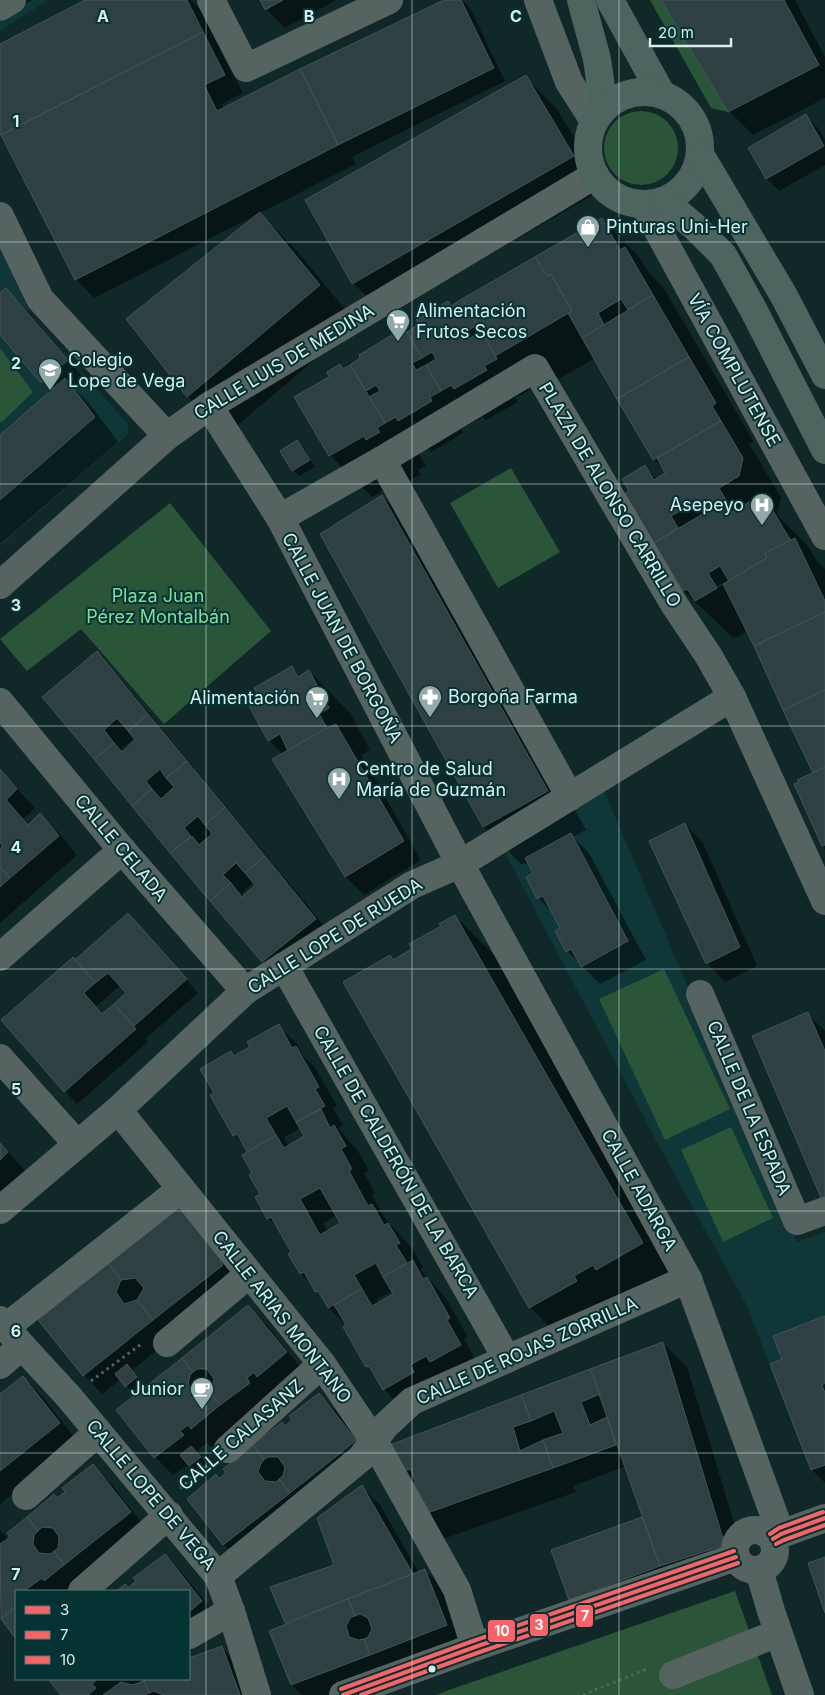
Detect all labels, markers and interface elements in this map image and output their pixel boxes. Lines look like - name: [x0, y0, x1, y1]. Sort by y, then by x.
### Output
- text: A: [97, 6, 109, 26]
- text: B: [304, 6, 314, 26]
- text: C: [510, 6, 522, 26]
- scale bar: [650, 15, 731, 47]
- text: 20 m: [658, 23, 694, 42]
- text: 1: [13, 111, 19, 131]
- shop icon: Pinturas Uni-Her: [575, 214, 601, 248]
- place label: Pinturas Uni-Her: [606, 216, 748, 237]
- street label: VÍA COMPLUTENSE: [684, 289, 786, 450]
- street label: CALLE LUIS DE MEDINA: [190, 299, 378, 424]
- place label: Alimentación Frutos Secos: [416, 300, 527, 342]
- supermarket icon: Alimentación Frutos Secos: [385, 308, 411, 342]
- place label: Colegio Lope de Vega: [68, 349, 185, 391]
- text: 2: [11, 353, 21, 373]
- school or university icon: Colegio Lope de Vega: [37, 357, 63, 391]
- street label: PLAZA DE ALONSO CARRILLO: [535, 379, 686, 611]
- hospital icon: Asepeyo: [749, 492, 775, 526]
- place label: Asepeyo: [670, 494, 744, 515]
- street label: CALLE JUAN DE BORGOÑA: [278, 529, 408, 746]
- park label: Plaza Juan Pérez Montalbán: [86, 585, 230, 627]
- text: 3: [11, 595, 21, 615]
- pharmacy icon: Borgoña Farma: [417, 684, 443, 718]
- supermarket icon: Alimentación: [304, 685, 330, 719]
- place label: Borgoña Farma: [448, 686, 578, 707]
- place label: Alimentación: [190, 687, 300, 708]
- place label: Centro de Salud María de Guzmán: [356, 758, 506, 800]
- hospital icon: Centro de Salud María de Guzmán: [326, 766, 352, 800]
- street label: CALLE CELADA: [71, 790, 172, 905]
- text: 4: [11, 837, 22, 857]
- street label: CALLE LOPE DE RUEDA: [244, 873, 426, 998]
- street label: CALLE DE LA ESPADA: [703, 1017, 796, 1198]
- street label: CALLE DE CALDERÓN DE LA BARCA: [310, 1021, 484, 1302]
- text: 5: [11, 1079, 21, 1099]
- street label: CALLE ADARGA: [597, 1125, 682, 1254]
- street label: CALLE ARIAS MONTANO: [209, 1226, 356, 1407]
- street label: CALLE DE ROJAS ZORRILLA: [413, 1292, 641, 1409]
- text: 6: [11, 1321, 21, 1341]
- street label: CALLE CALASANZ: [174, 1375, 307, 1494]
- cafe icon: Junior: [189, 1376, 215, 1410]
- place label: Junior: [131, 1378, 184, 1399]
- street label: CALLE LOPE DE VEGA: [82, 1415, 220, 1574]
- text: 7: [11, 1564, 21, 1584]
- legend: [15, 1590, 190, 1680]
- text: 3: [60, 1600, 69, 1619]
- line badge: 7: [575, 1604, 594, 1628]
- text: 7: [581, 1607, 589, 1624]
- line badge: 3: [529, 1613, 549, 1637]
- text: 3: [534, 1616, 544, 1633]
- line badge: 10: [487, 1619, 516, 1643]
- text: 10: [494, 1622, 510, 1639]
- text: 7: [60, 1625, 69, 1644]
- text: 10: [60, 1650, 76, 1669]
- unlabelled marker: [427, 1664, 437, 1674]

